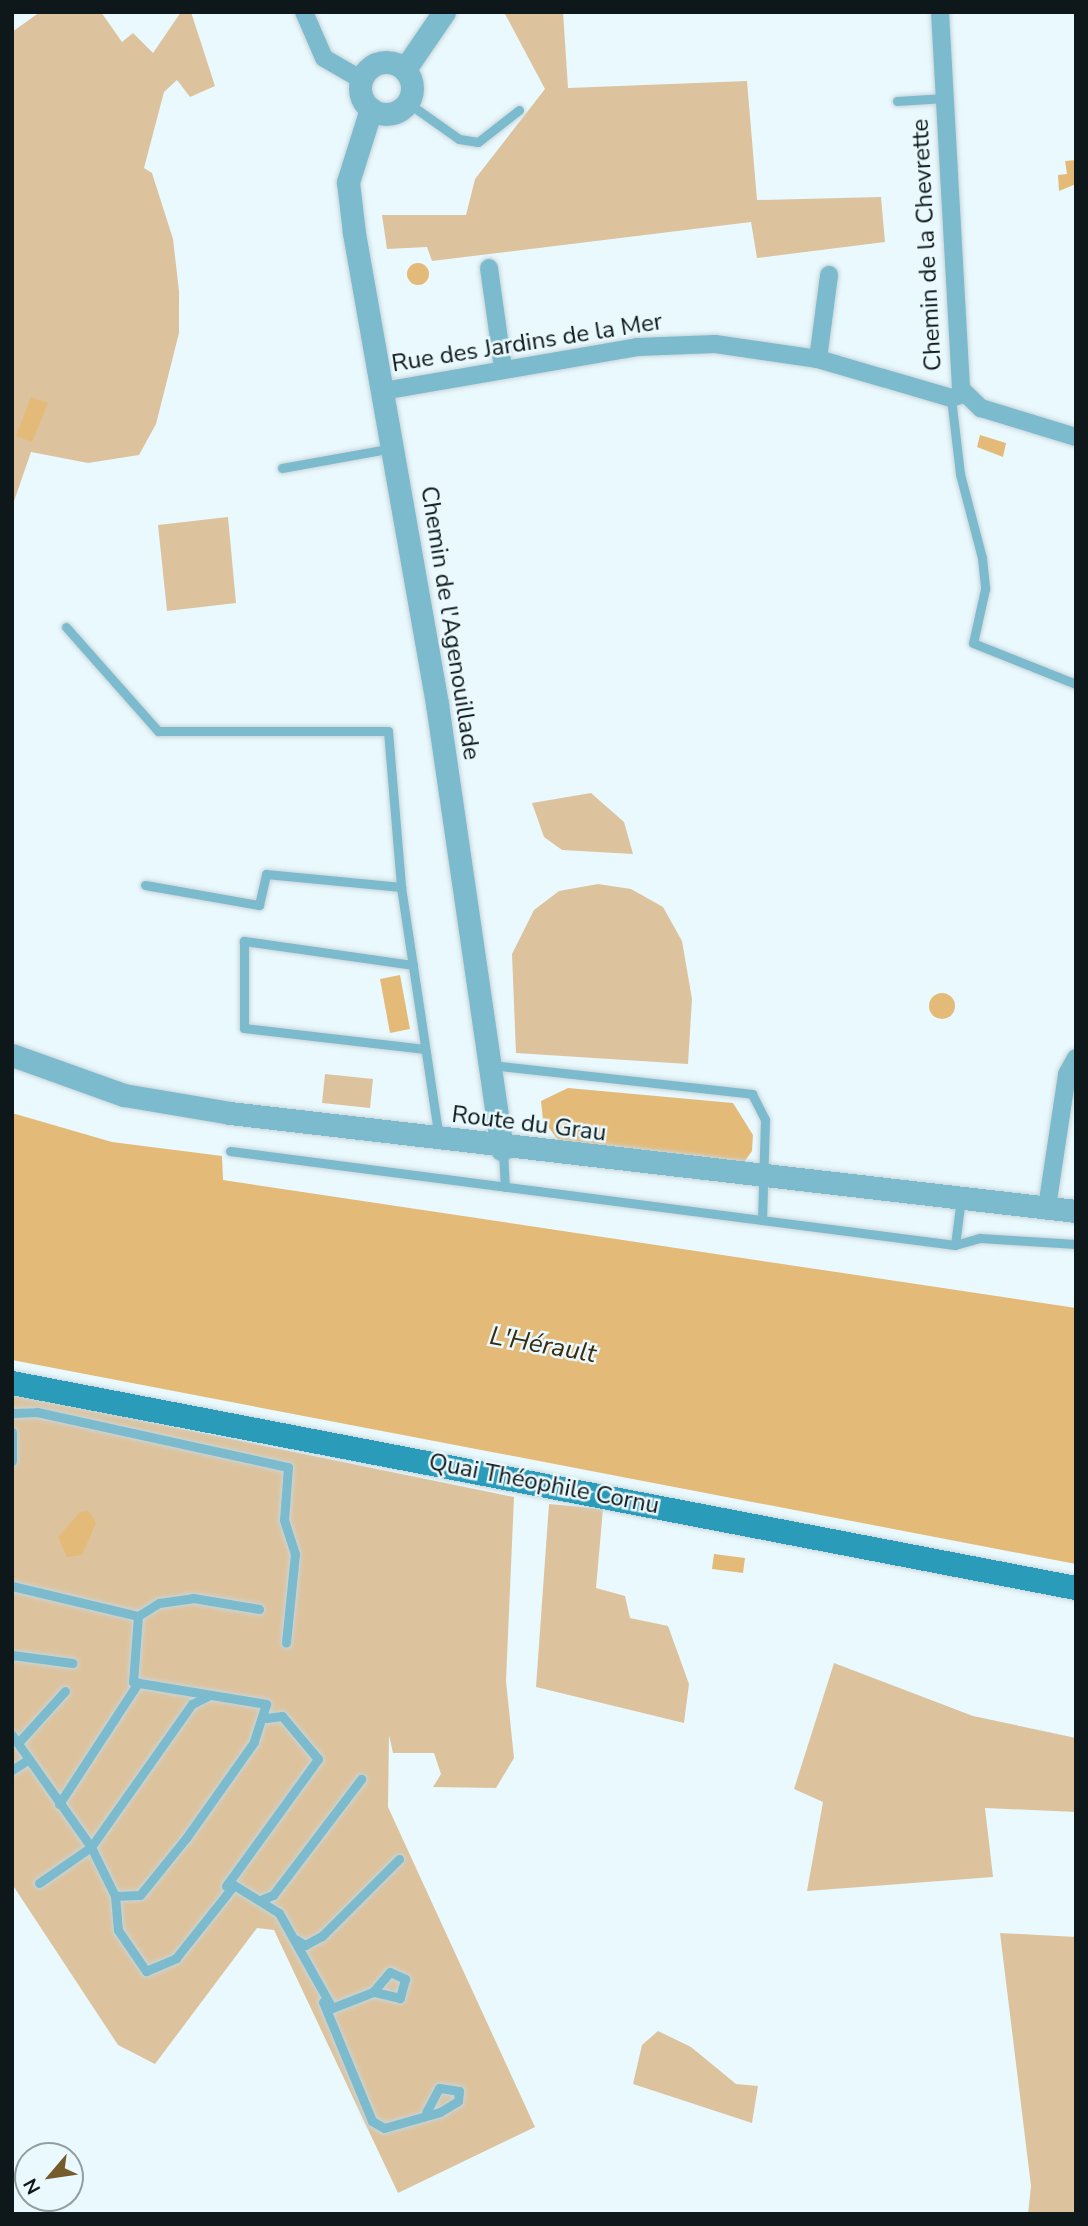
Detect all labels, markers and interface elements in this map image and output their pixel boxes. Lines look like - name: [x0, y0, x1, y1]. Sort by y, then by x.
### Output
- street label: Chemin de la Chevrette: [906, 118, 948, 372]
- street label: Rue des Jardins de la Mer: [390, 307, 664, 379]
- street label: Chemin de l'Agenouillade: [414, 484, 486, 762]
- street label: Route du Grau: [450, 1100, 608, 1148]
- water label: L'Hérault: [487, 1320, 599, 1370]
- street label: Quai Théophile Cornu: [426, 1448, 662, 1520]
- north arrow: [14, 2142, 84, 2212]
- text: N: [18, 2174, 47, 2199]

